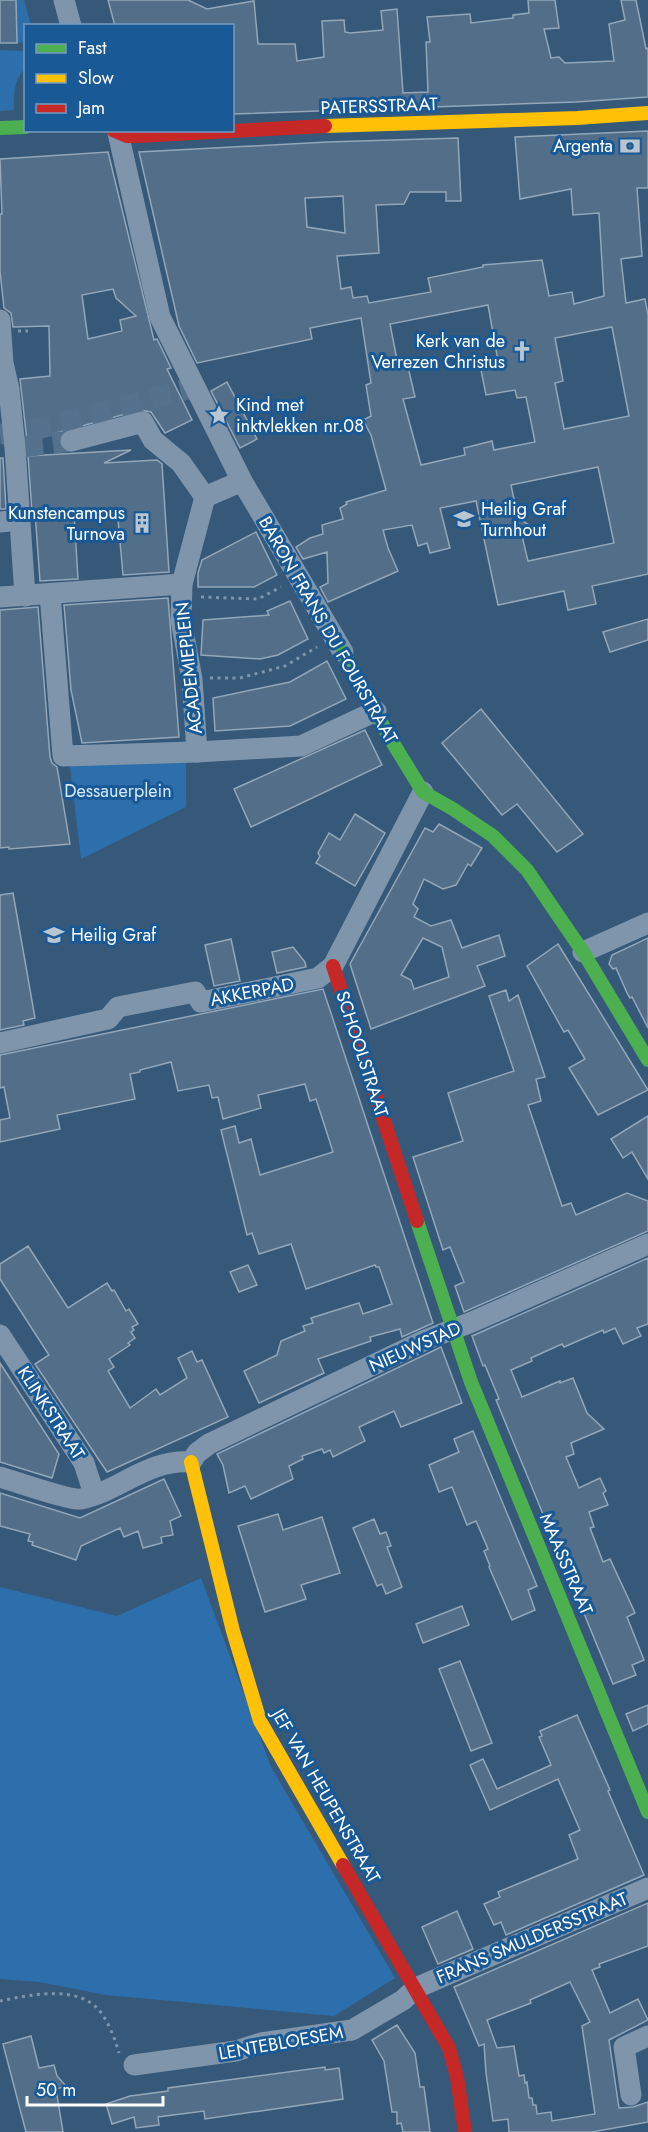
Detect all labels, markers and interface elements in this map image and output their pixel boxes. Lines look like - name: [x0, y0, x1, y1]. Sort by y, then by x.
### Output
- legend: [24, 24, 234, 132]
- text: Fast: [78, 35, 107, 61]
- text: Slow: [78, 65, 115, 91]
- street label: PATERSSTRAAT: [320, 91, 439, 121]
- text: Jam: [76, 95, 105, 121]
- place label: Argenta: [553, 133, 613, 159]
- bank icon: Argenta: [618, 134, 642, 158]
- place label: Kerk van de Verrezen Christus: [371, 328, 505, 375]
- church icon: Kerk van de Verrezen Christus: [510, 339, 534, 363]
- place label: Kind met inktvlekken nr.08: [236, 392, 364, 439]
- place icon: Kind met inktvlekken nr.08: [207, 403, 231, 427]
- place label: Heilig Graf Turnhout: [481, 496, 567, 543]
- place label: Kunstencampus Turnova: [8, 500, 125, 547]
- school or university icon: Heilig Graf Turnhout: [452, 507, 476, 531]
- building icon: Kunstencampus Turnova: [130, 511, 154, 535]
- street label: BARON FRANS DU FOURSTRAAT: [252, 511, 404, 749]
- street label: ACADEMIEPLEIN: [169, 601, 209, 735]
- park label: Dessauerplein: [64, 778, 172, 804]
- place label: Heilig Graf: [71, 922, 157, 948]
- school or university icon: Heilig Graf: [42, 923, 66, 947]
- street label: AKKERPAD: [208, 971, 296, 1013]
- street label: SCHOOLSTRAAT: [329, 988, 395, 1121]
- street label: NIEUWSTAD: [365, 1315, 465, 1379]
- street label: KLINKSTRAAT: [11, 1361, 91, 1465]
- street label: MAASSTRAAT: [533, 1509, 599, 1620]
- street label: JEF VAN HEUPENSTRAAT: [264, 1702, 387, 1889]
- street label: FRANS SMULDERSSTRAAT: [432, 1886, 632, 1990]
- street label: LENTEBLOESEM: [217, 2019, 345, 2067]
- scale bar: [27, 2069, 164, 2107]
- text: 50 m: [36, 2077, 76, 2103]

